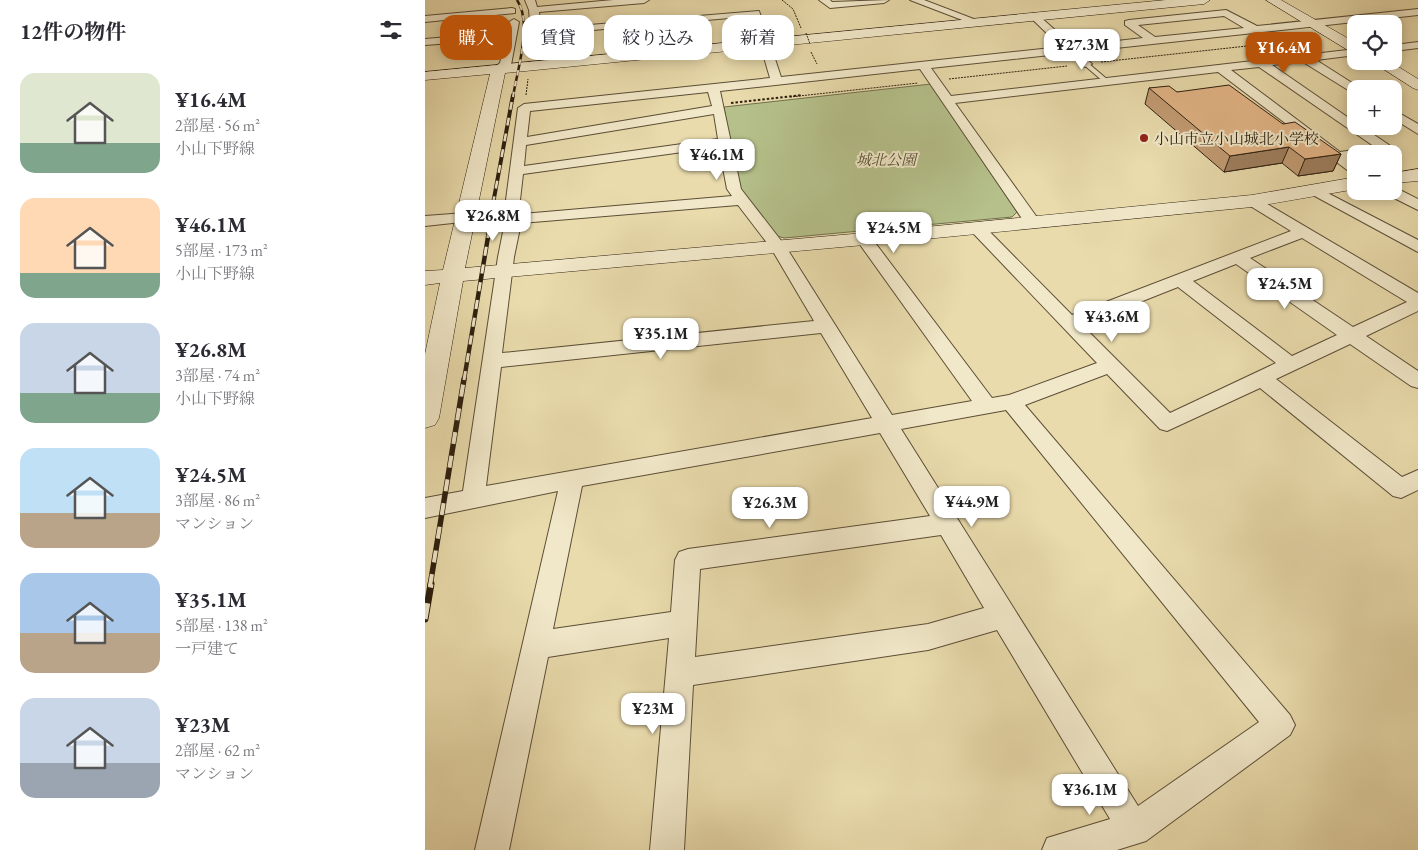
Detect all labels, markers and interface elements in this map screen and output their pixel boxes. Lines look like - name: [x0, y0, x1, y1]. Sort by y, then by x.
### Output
- chip: 購入: [440, 15, 512, 60]
- chip: 賃貸: [522, 15, 594, 60]
- chip: 絞り込み: [604, 15, 712, 60]
- chip: 新着: [722, 15, 794, 60]
- map controls: [1347, 15, 1402, 200]
- button: locate: [1347, 15, 1402, 70]
- icon: filters: [377, 16, 405, 44]
- text: 12件の物件: [20, 18, 126, 45]
- pin: ¥27.3M: [1041, 28, 1123, 71]
- pin: ¥16.4M: [1243, 32, 1325, 74]
- text: ¥27.3M: [1055, 34, 1109, 55]
- text: ¥16.4M: [1257, 37, 1311, 58]
- button: +: [1347, 80, 1402, 135]
- text: ¥16.4M: [175, 86, 246, 113]
- icon: home: [60, 93, 120, 153]
- text: 2部屋 · 56 m²: [175, 115, 260, 136]
- place label: 小山市立小山城北小学校: [1154, 129, 1319, 148]
- marker: 小山市立小山城北小学校: [1138, 132, 1150, 144]
- text: 小山下野線: [175, 138, 255, 159]
- pin: ¥46.1M: [676, 138, 758, 181]
- text: ¥46.1M: [690, 144, 744, 165]
- button: −: [1347, 145, 1402, 200]
- park label: 城北公園: [856, 150, 919, 169]
- pin: ¥26.8M: [452, 200, 534, 242]
- text: ¥26.8M: [466, 205, 520, 226]
- text: ¥46.1M: [175, 211, 246, 238]
- pin: ¥24.5M: [853, 212, 935, 254]
- text: ¥24.5M: [867, 217, 921, 238]
- icon: home: [60, 218, 120, 278]
- text: 5部屋 · 173 m²: [175, 240, 268, 261]
- text: 小山下野線: [175, 263, 255, 284]
- pin: ¥24.5M: [1244, 268, 1326, 310]
- text: ¥24.5M: [1258, 273, 1312, 294]
- pin: ¥43.6M: [1071, 300, 1153, 343]
- text: ¥43.6M: [1085, 306, 1139, 327]
- pin: ¥35.1M: [620, 318, 702, 360]
- text: ¥35.1M: [634, 323, 688, 344]
- text: ¥26.8M: [175, 336, 246, 363]
- icon: home: [60, 343, 120, 403]
- text: 3部屋 · 74 m²: [175, 365, 260, 386]
- text: 小山下野線: [175, 388, 255, 409]
- text: ¥24.5M: [175, 461, 246, 488]
- icon: home: [60, 468, 120, 528]
- pin: ¥26.3M: [729, 486, 811, 529]
- pin: ¥44.9M: [931, 486, 1013, 528]
- text: 3部屋 · 86 m²: [175, 490, 260, 511]
- text: ¥44.9M: [945, 491, 999, 512]
- text: ¥26.3M: [743, 492, 797, 513]
- text: マンション: [175, 513, 254, 534]
- text: ¥35.1M: [175, 586, 246, 613]
- icon: home: [60, 593, 120, 653]
- text: 5部屋 · 138 m²: [175, 615, 268, 636]
- text: 一戸建て: [175, 638, 239, 659]
- pin: ¥23M: [623, 692, 683, 735]
- text: ¥23M: [632, 698, 674, 719]
- text: ¥23M: [175, 711, 230, 738]
- icon: home: [60, 718, 120, 778]
- text: 2部屋 · 62 m²: [175, 740, 260, 761]
- text: マンション: [175, 763, 254, 784]
- pin: ¥36.1M: [1049, 774, 1131, 816]
- text: ¥36.1M: [1063, 779, 1117, 800]

